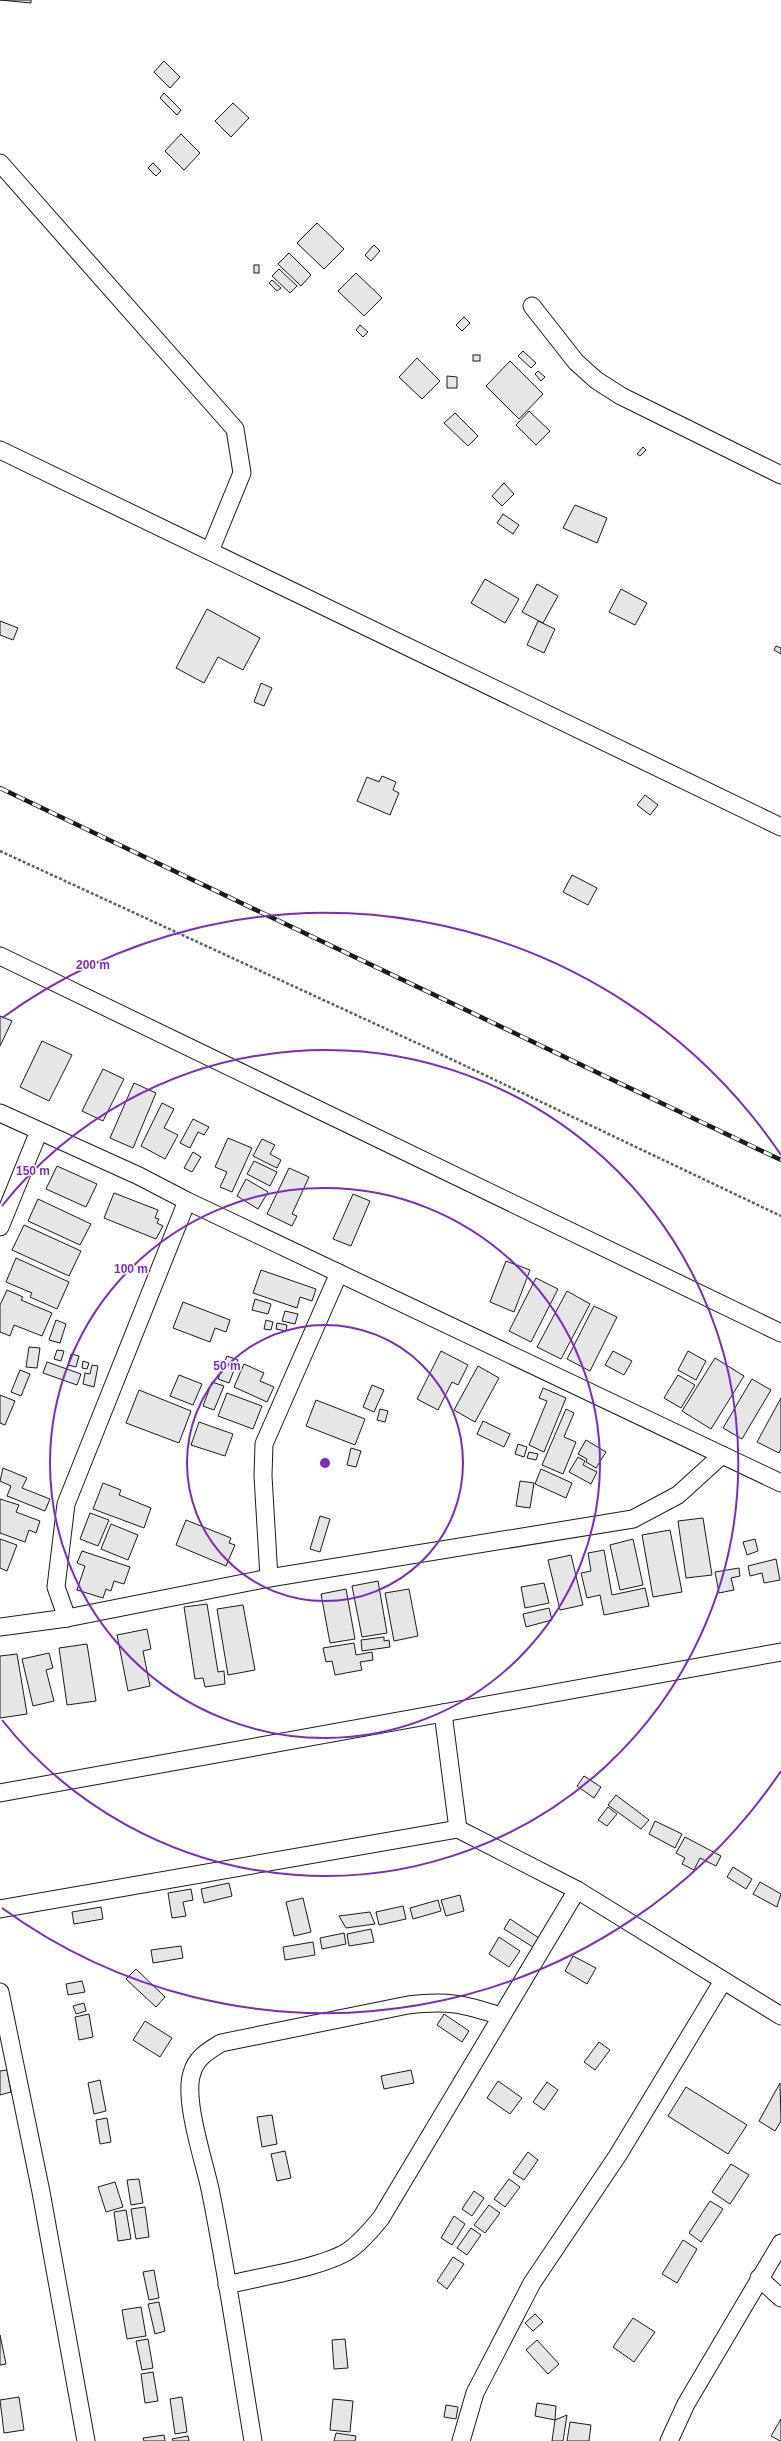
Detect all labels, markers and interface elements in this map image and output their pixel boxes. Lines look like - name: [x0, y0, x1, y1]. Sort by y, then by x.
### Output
- text: 200 m: [76, 958, 110, 972]
- text: 150 m: [16, 1164, 50, 1178]
- text: 100 m: [114, 1262, 148, 1276]
- text: 50 m: [213, 1359, 241, 1373]
- centre of rings: [318, 1456, 332, 1470]

